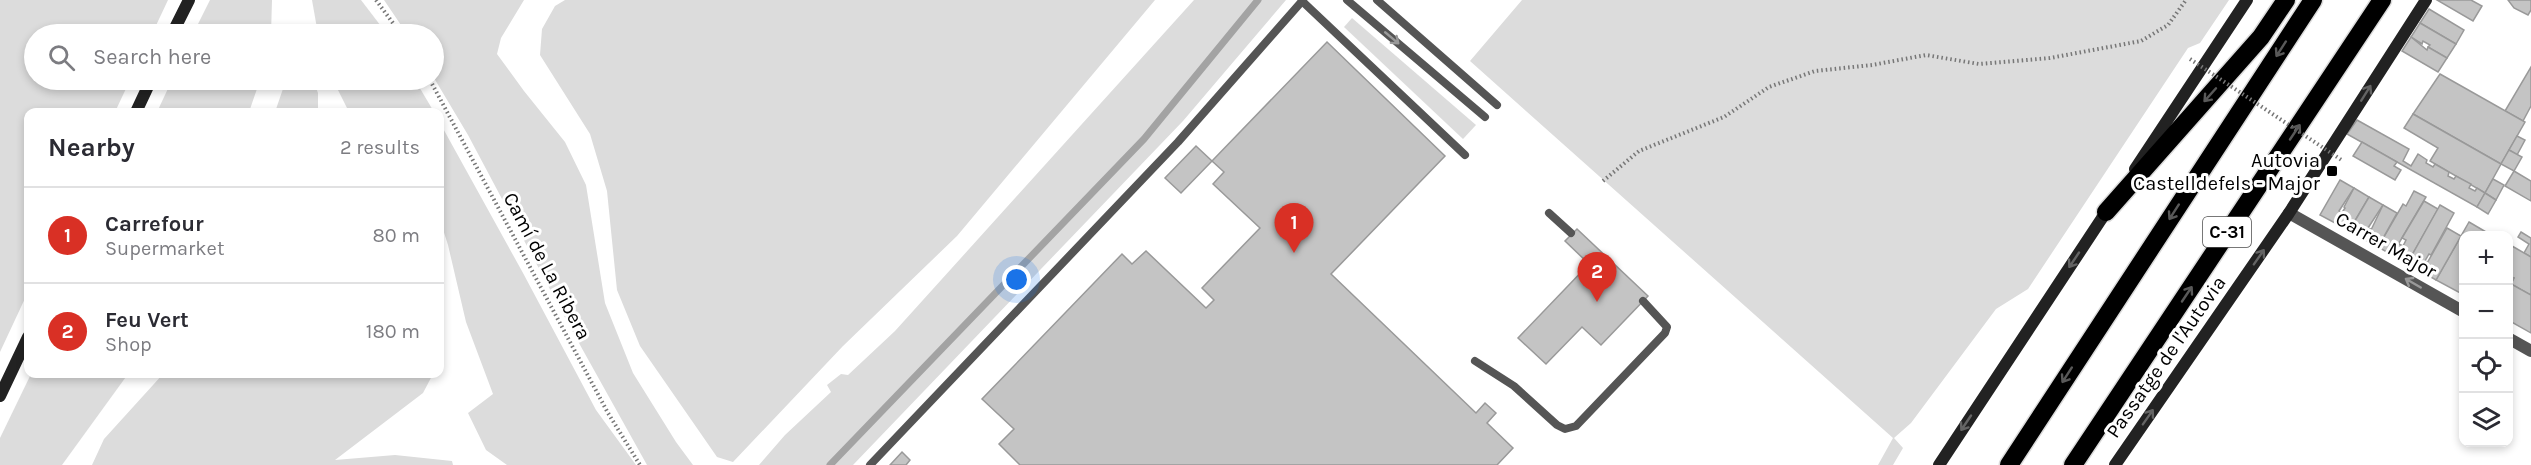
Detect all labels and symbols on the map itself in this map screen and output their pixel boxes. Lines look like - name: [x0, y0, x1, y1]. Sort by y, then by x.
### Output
- one-way arrow: [1384, 31, 1399, 45]
- one-way arrow: [2274, 40, 2286, 57]
- one-way arrow: [2360, 84, 2373, 101]
- one-way arrow: [2203, 87, 2217, 102]
- one-way arrow: [2288, 123, 2301, 140]
- place label: Autovia Castelldefels - Major: [2133, 149, 2321, 195]
- marker: Autovia Castelldefels - Major: [2325, 164, 2339, 178]
- street label: Camí de La Ribera: [499, 189, 595, 343]
- one-way arrow: [2168, 203, 2180, 220]
- pin: 1: [1274, 204, 1314, 253]
- street label: Carrer Major: [2332, 207, 2441, 283]
- road number: C-31: [2203, 217, 2251, 247]
- one-way arrow: [2253, 249, 2265, 265]
- pin: 2: [1578, 252, 1616, 302]
- one-way arrow: [2068, 252, 2080, 268]
- your location: [1002, 265, 1031, 294]
- street label: Passatge de l'Autovia: [2101, 272, 2231, 442]
- one-way arrow: [2405, 277, 2422, 289]
- one-way arrow: [2181, 286, 2193, 303]
- one-way arrow: [2061, 367, 2073, 383]
- one-way arrow: [2142, 409, 2154, 426]
- one-way arrow: [1960, 414, 1972, 431]

